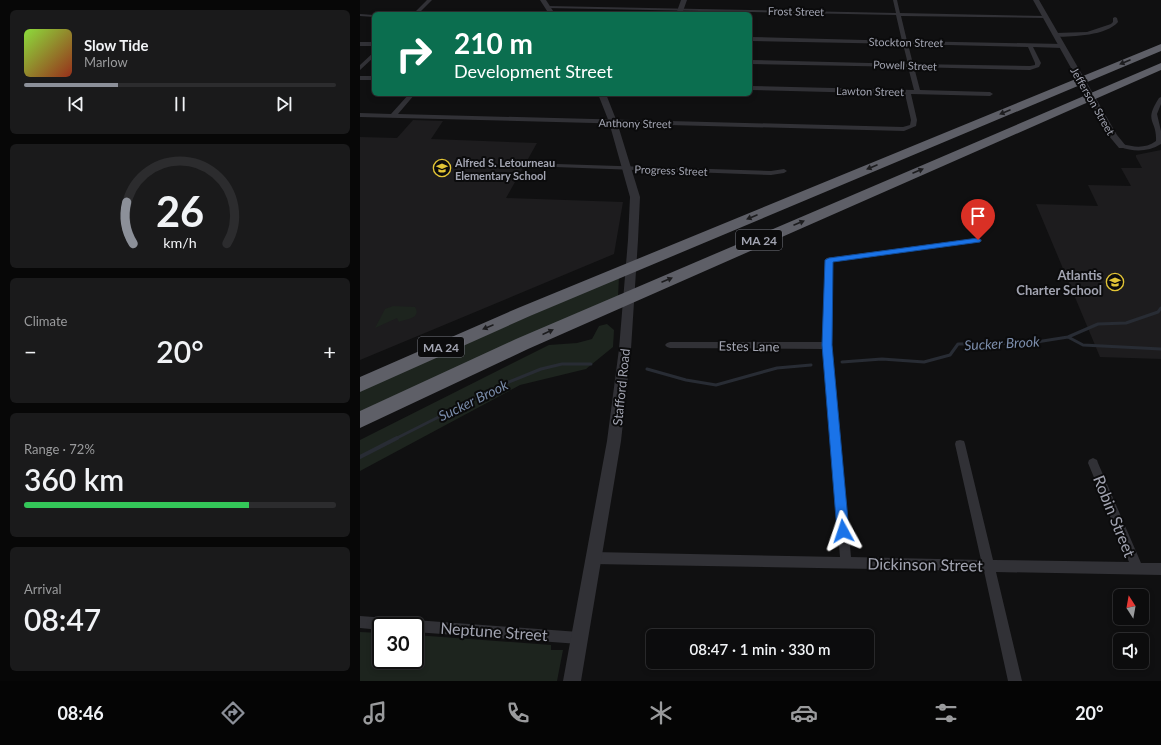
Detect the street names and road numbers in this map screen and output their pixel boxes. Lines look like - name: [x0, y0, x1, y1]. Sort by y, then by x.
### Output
- street label: Frost Street: [768, 4, 824, 18]
- street label: Stockton Street: [868, 35, 944, 49]
- street label: Powell Street: [873, 57, 937, 73]
- street label: Jefferson Street: [1068, 65, 1118, 137]
- street label: Lawton Street: [836, 84, 904, 98]
- street label: Anthony Street: [598, 116, 672, 130]
- street label: Progress Street: [634, 162, 708, 178]
- road number: MA 24: [736, 230, 782, 250]
- road number: MA 24: [418, 337, 464, 357]
- street label: Estes Lane: [718, 337, 780, 355]
- street label: Stafford Road: [609, 348, 633, 426]
- street label: Robin Street: [1090, 472, 1140, 560]
- street label: Dickinson Street: [867, 553, 983, 575]
- street label: Neptune Street: [440, 618, 549, 644]

